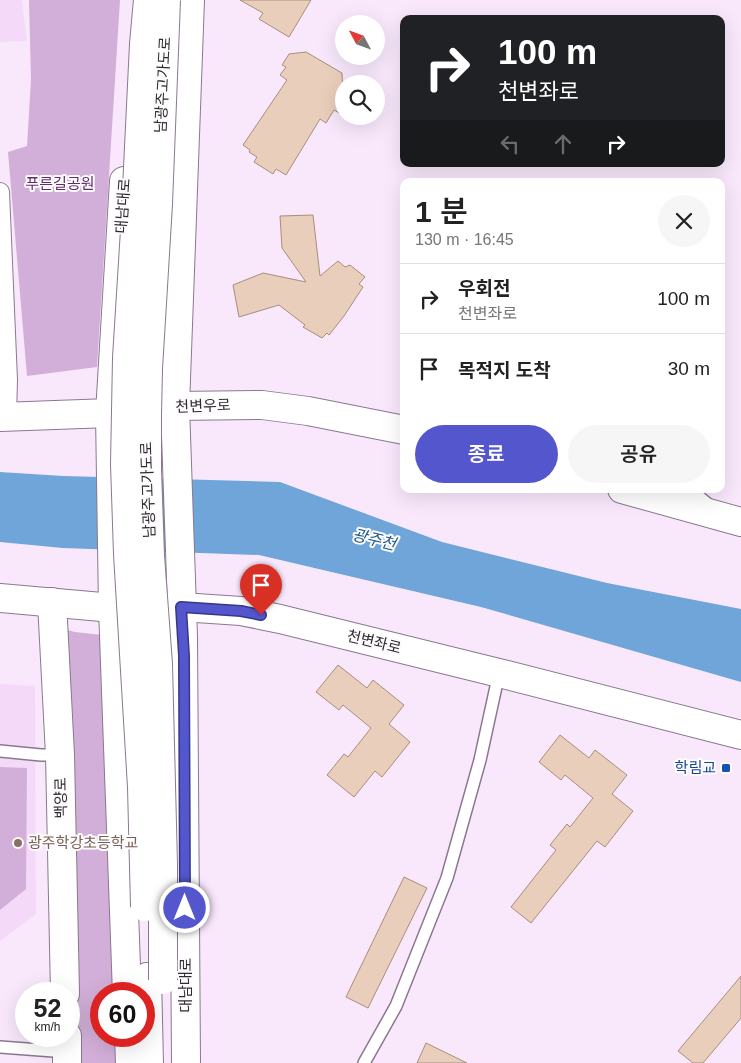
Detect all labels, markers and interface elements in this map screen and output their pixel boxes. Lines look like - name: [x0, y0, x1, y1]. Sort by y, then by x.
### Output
- north arrow: [335, 15, 385, 65]
- map controls: [335, 15, 385, 125]
- text: 100 m: [498, 32, 597, 71]
- icon: right: [415, 35, 480, 100]
- street label: 남광주고가도로: [151, 36, 174, 134]
- button: search: [335, 75, 385, 125]
- text: 천변좌로: [498, 79, 579, 104]
- icon: left: [496, 130, 524, 158]
- icon: ahead: [549, 130, 577, 158]
- icon: right: [602, 130, 630, 158]
- park label: 푸른길공원: [25, 175, 95, 192]
- street label: 대남대로: [112, 178, 133, 234]
- text: 1 분: [415, 195, 468, 228]
- button: close: [658, 195, 710, 247]
- text: 130 m · 16:45: [415, 231, 514, 248]
- text: 우회전: [458, 278, 510, 299]
- icon: right: [415, 285, 443, 313]
- text: 100 m: [657, 288, 710, 309]
- text: 천변좌로: [458, 305, 517, 322]
- icon: arrive: [415, 355, 443, 383]
- text: 30 m: [668, 358, 710, 379]
- text: 목적지 도착: [458, 360, 551, 381]
- street label: 천변우로: [175, 396, 231, 415]
- button: 종료: [415, 425, 558, 483]
- button: 공유: [568, 425, 710, 483]
- street label: 남광주고가도로: [137, 441, 158, 539]
- water label: 광주천: [350, 526, 400, 554]
- pin: [240, 564, 282, 615]
- icon: arrive: [247, 571, 275, 599]
- street label: 천변좌로: [345, 627, 403, 656]
- place label: 학림교: [675, 759, 716, 776]
- marker: 학림교: [720, 762, 732, 774]
- street label: 백양로: [52, 777, 69, 819]
- place label: 광주학강초등학교: [28, 834, 138, 851]
- marker: 광주학강초등학교: [12, 837, 24, 849]
- position arrow: [158, 881, 210, 933]
- street label: 대남대로: [177, 957, 194, 1013]
- speed limit sign: 60: [90, 982, 155, 1047]
- text: 52: [34, 994, 61, 1022]
- text: km/h: [34, 1020, 61, 1034]

